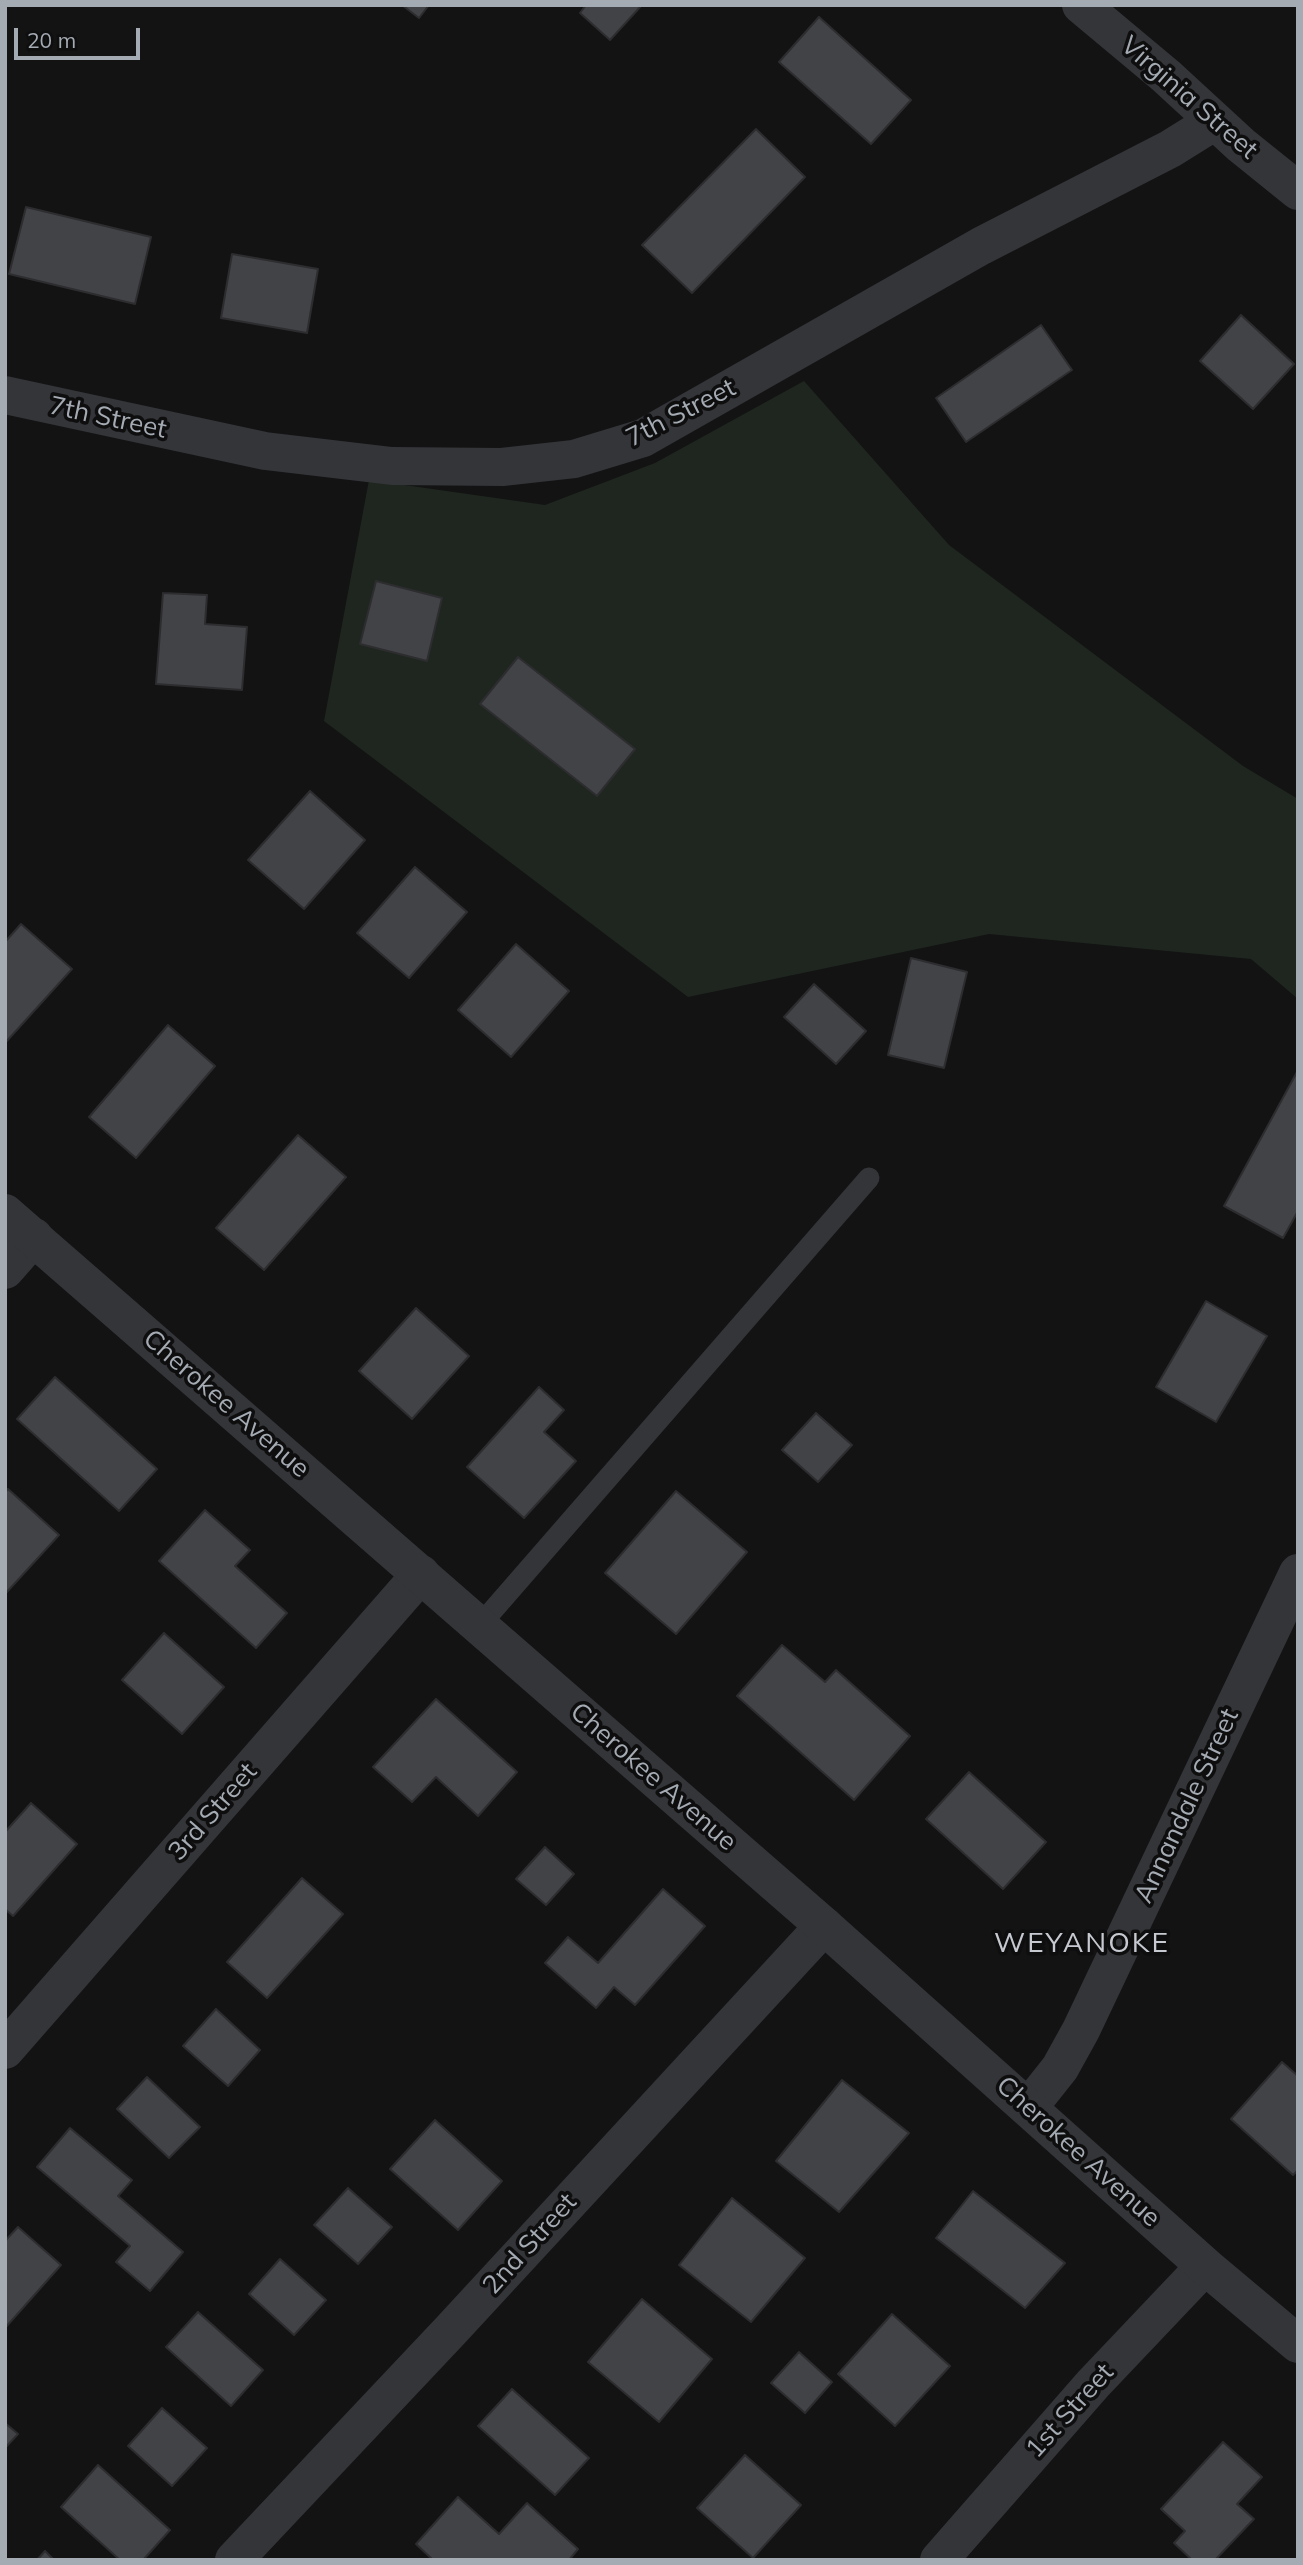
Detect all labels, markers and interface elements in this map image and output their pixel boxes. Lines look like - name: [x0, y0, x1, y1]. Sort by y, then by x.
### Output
- scale bar: [18, 14, 144, 58]
- text: 20 m: [27, 27, 76, 53]
- street label: Virginia Street: [1114, 30, 1264, 166]
- street label: 7th Street: [621, 372, 741, 454]
- street label: 7th Street: [47, 390, 169, 446]
- street label: Cherokee Avenue: [137, 1323, 315, 1485]
- street label: Cherokee Avenue: [564, 1696, 742, 1858]
- street label: Annandale Street: [1128, 1704, 1246, 1908]
- street label: 3rd Street: [162, 1757, 264, 1867]
- district label: WEYANOKE: [995, 1927, 1169, 1961]
- street label: Cherokee Avenue: [990, 2070, 1166, 2234]
- street label: 2nd Street: [477, 2187, 583, 2301]
- street label: 1st Street: [1020, 2357, 1120, 2465]

